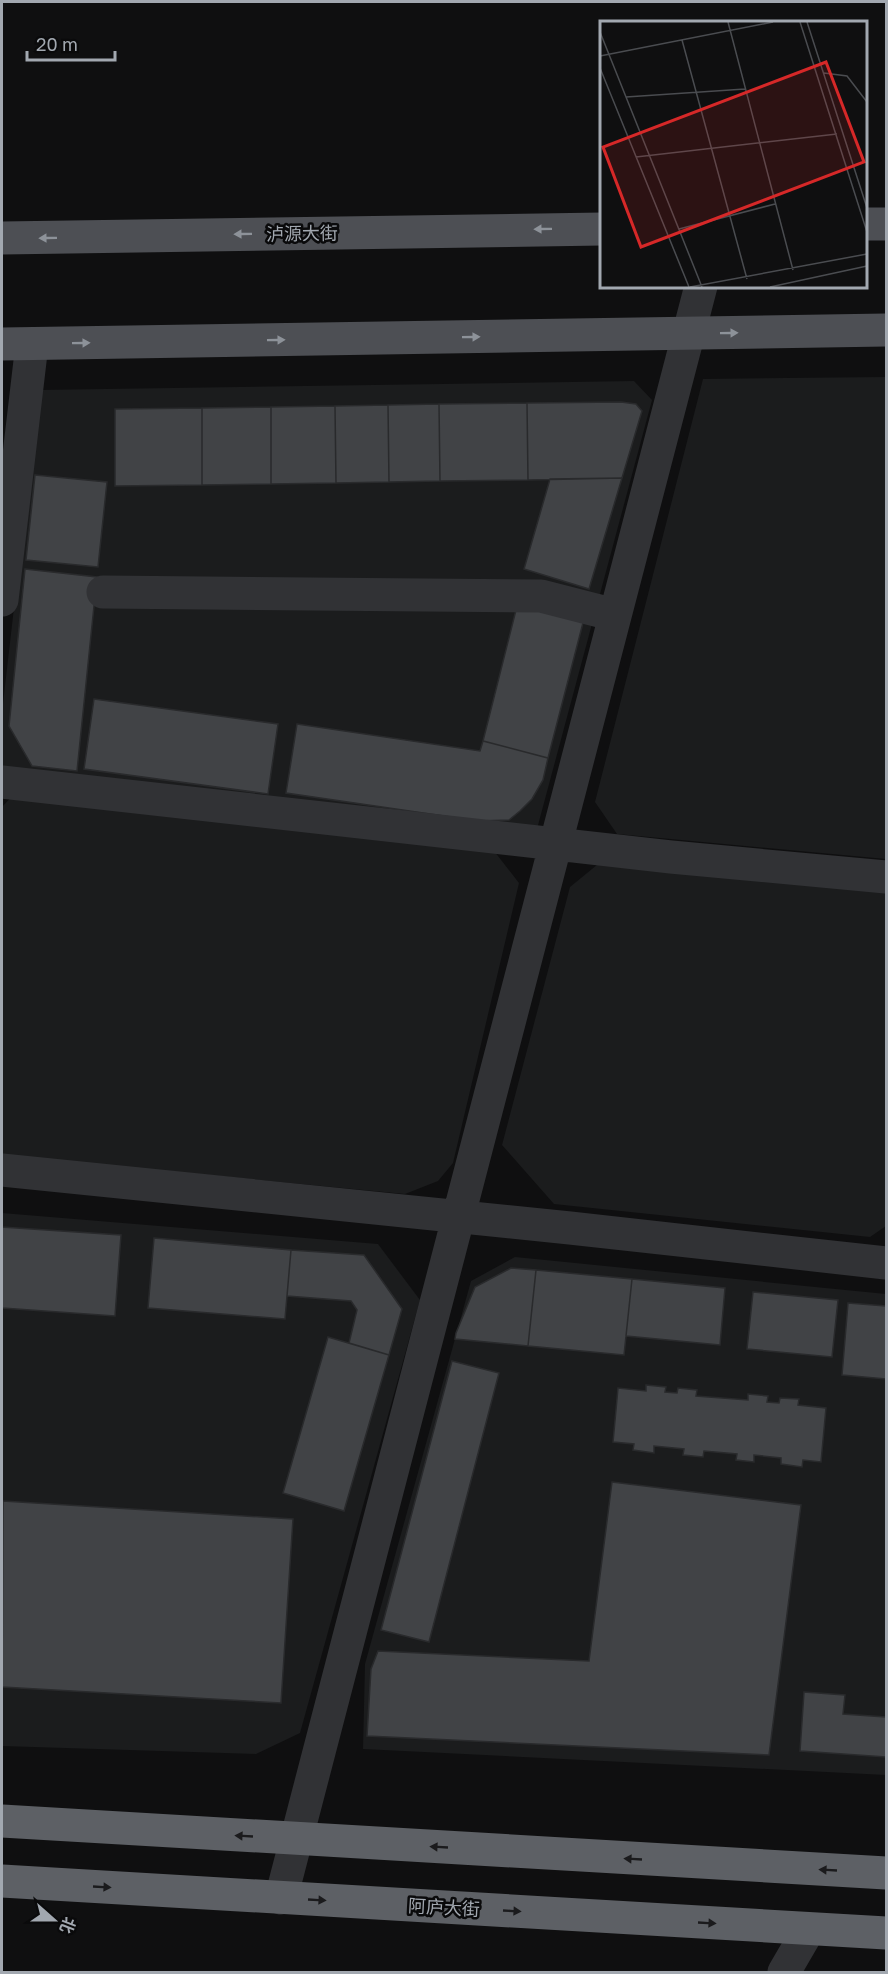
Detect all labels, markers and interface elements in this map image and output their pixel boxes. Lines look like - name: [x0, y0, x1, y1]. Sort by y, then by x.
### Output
- inset map: [600, 21, 867, 288]
- scale bar: [27, 24, 116, 62]
- text: 20 m: [36, 33, 78, 55]
- street label: 泸源大街: [266, 221, 338, 245]
- one-way arrow: [534, 225, 553, 234]
- one-way arrow: [234, 230, 253, 239]
- one-way arrow: [39, 233, 58, 242]
- one-way arrow: [719, 328, 738, 338]
- one-way arrow: [461, 332, 480, 342]
- one-way arrow: [266, 335, 285, 345]
- one-way arrow: [71, 338, 90, 348]
- one-way arrow: [235, 1831, 254, 1840]
- one-way arrow: [429, 1843, 448, 1852]
- one-way arrow: [624, 1854, 643, 1863]
- one-way arrow: [819, 1866, 838, 1875]
- one-way arrow: [92, 1882, 111, 1892]
- north arrow: [24, 1890, 84, 1950]
- street label: 阿庐大街: [407, 1894, 481, 1920]
- one-way arrow: [308, 1895, 327, 1904]
- one-way arrow: [503, 1907, 522, 1916]
- text: 北: [56, 1914, 80, 1936]
- one-way arrow: [697, 1918, 716, 1928]

